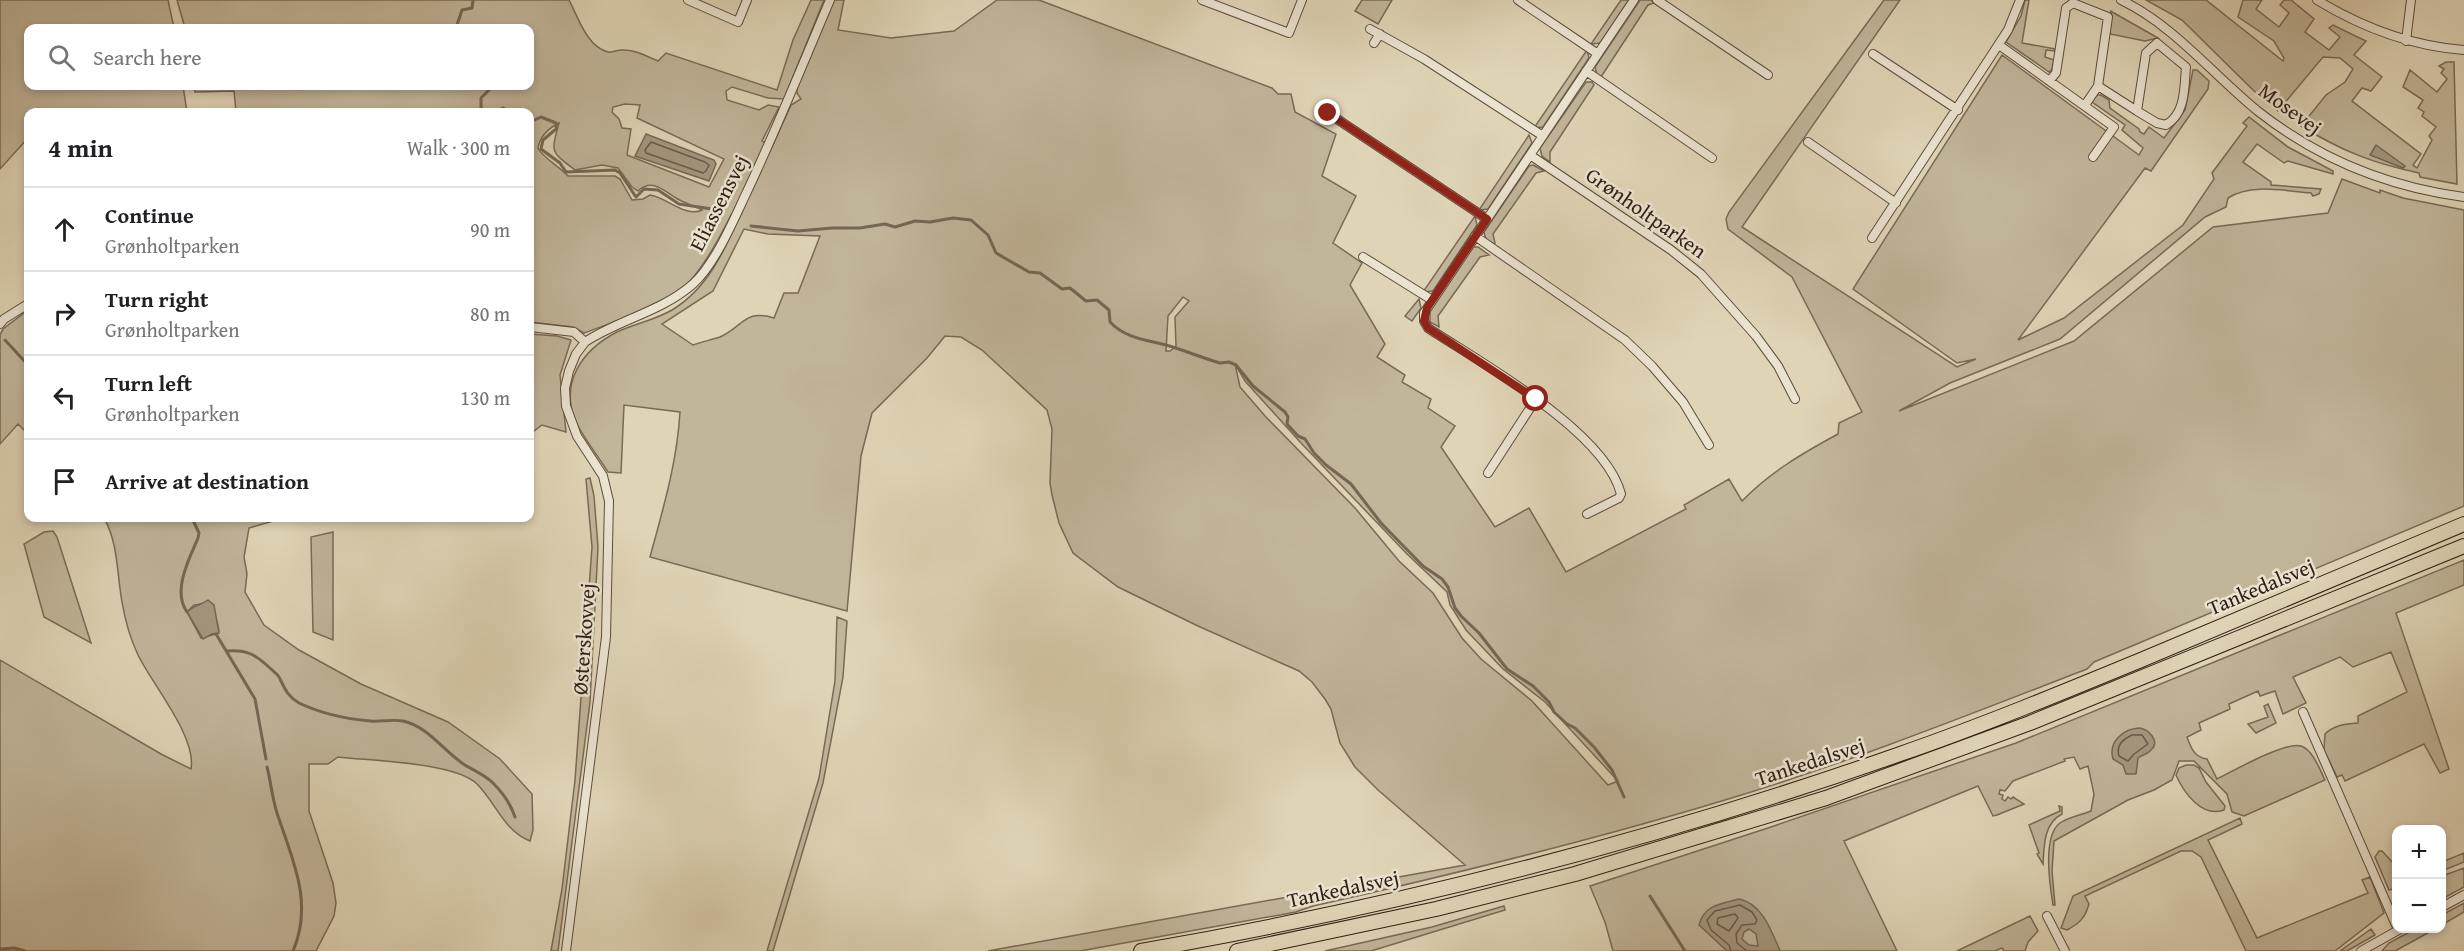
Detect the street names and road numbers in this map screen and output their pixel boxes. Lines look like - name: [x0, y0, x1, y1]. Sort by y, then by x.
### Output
- street label: Mosevej: [2252, 75, 2328, 142]
- street label: Eliassensvej: [681, 149, 756, 256]
- street label: Grønholtparken: [1580, 159, 1713, 266]
- street label: Tankedalsvej: [2202, 550, 2319, 623]
- street label: Østerskovvej: [564, 582, 603, 696]
- street label: Tankedalsvej: [1751, 729, 1869, 794]
- street label: Tankedalsvej: [1284, 862, 1402, 915]

